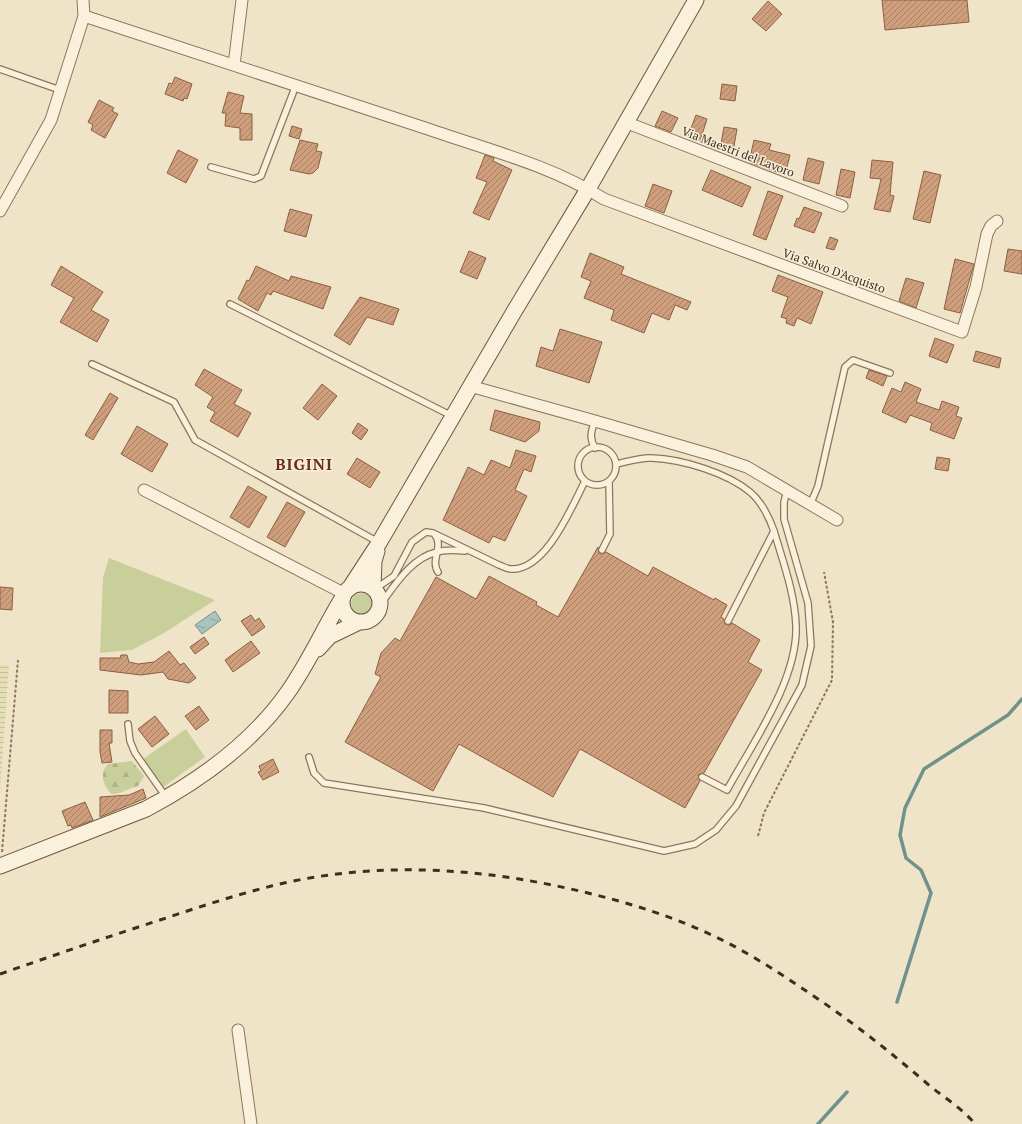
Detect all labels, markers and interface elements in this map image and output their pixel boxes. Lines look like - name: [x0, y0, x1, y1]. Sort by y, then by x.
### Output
- street label: Via Maestri del Lavoro: [680, 123, 797, 180]
- street label: Via Salvo D'Acquisto: [781, 245, 888, 296]
- district label: BIGINI: [275, 453, 333, 475]

